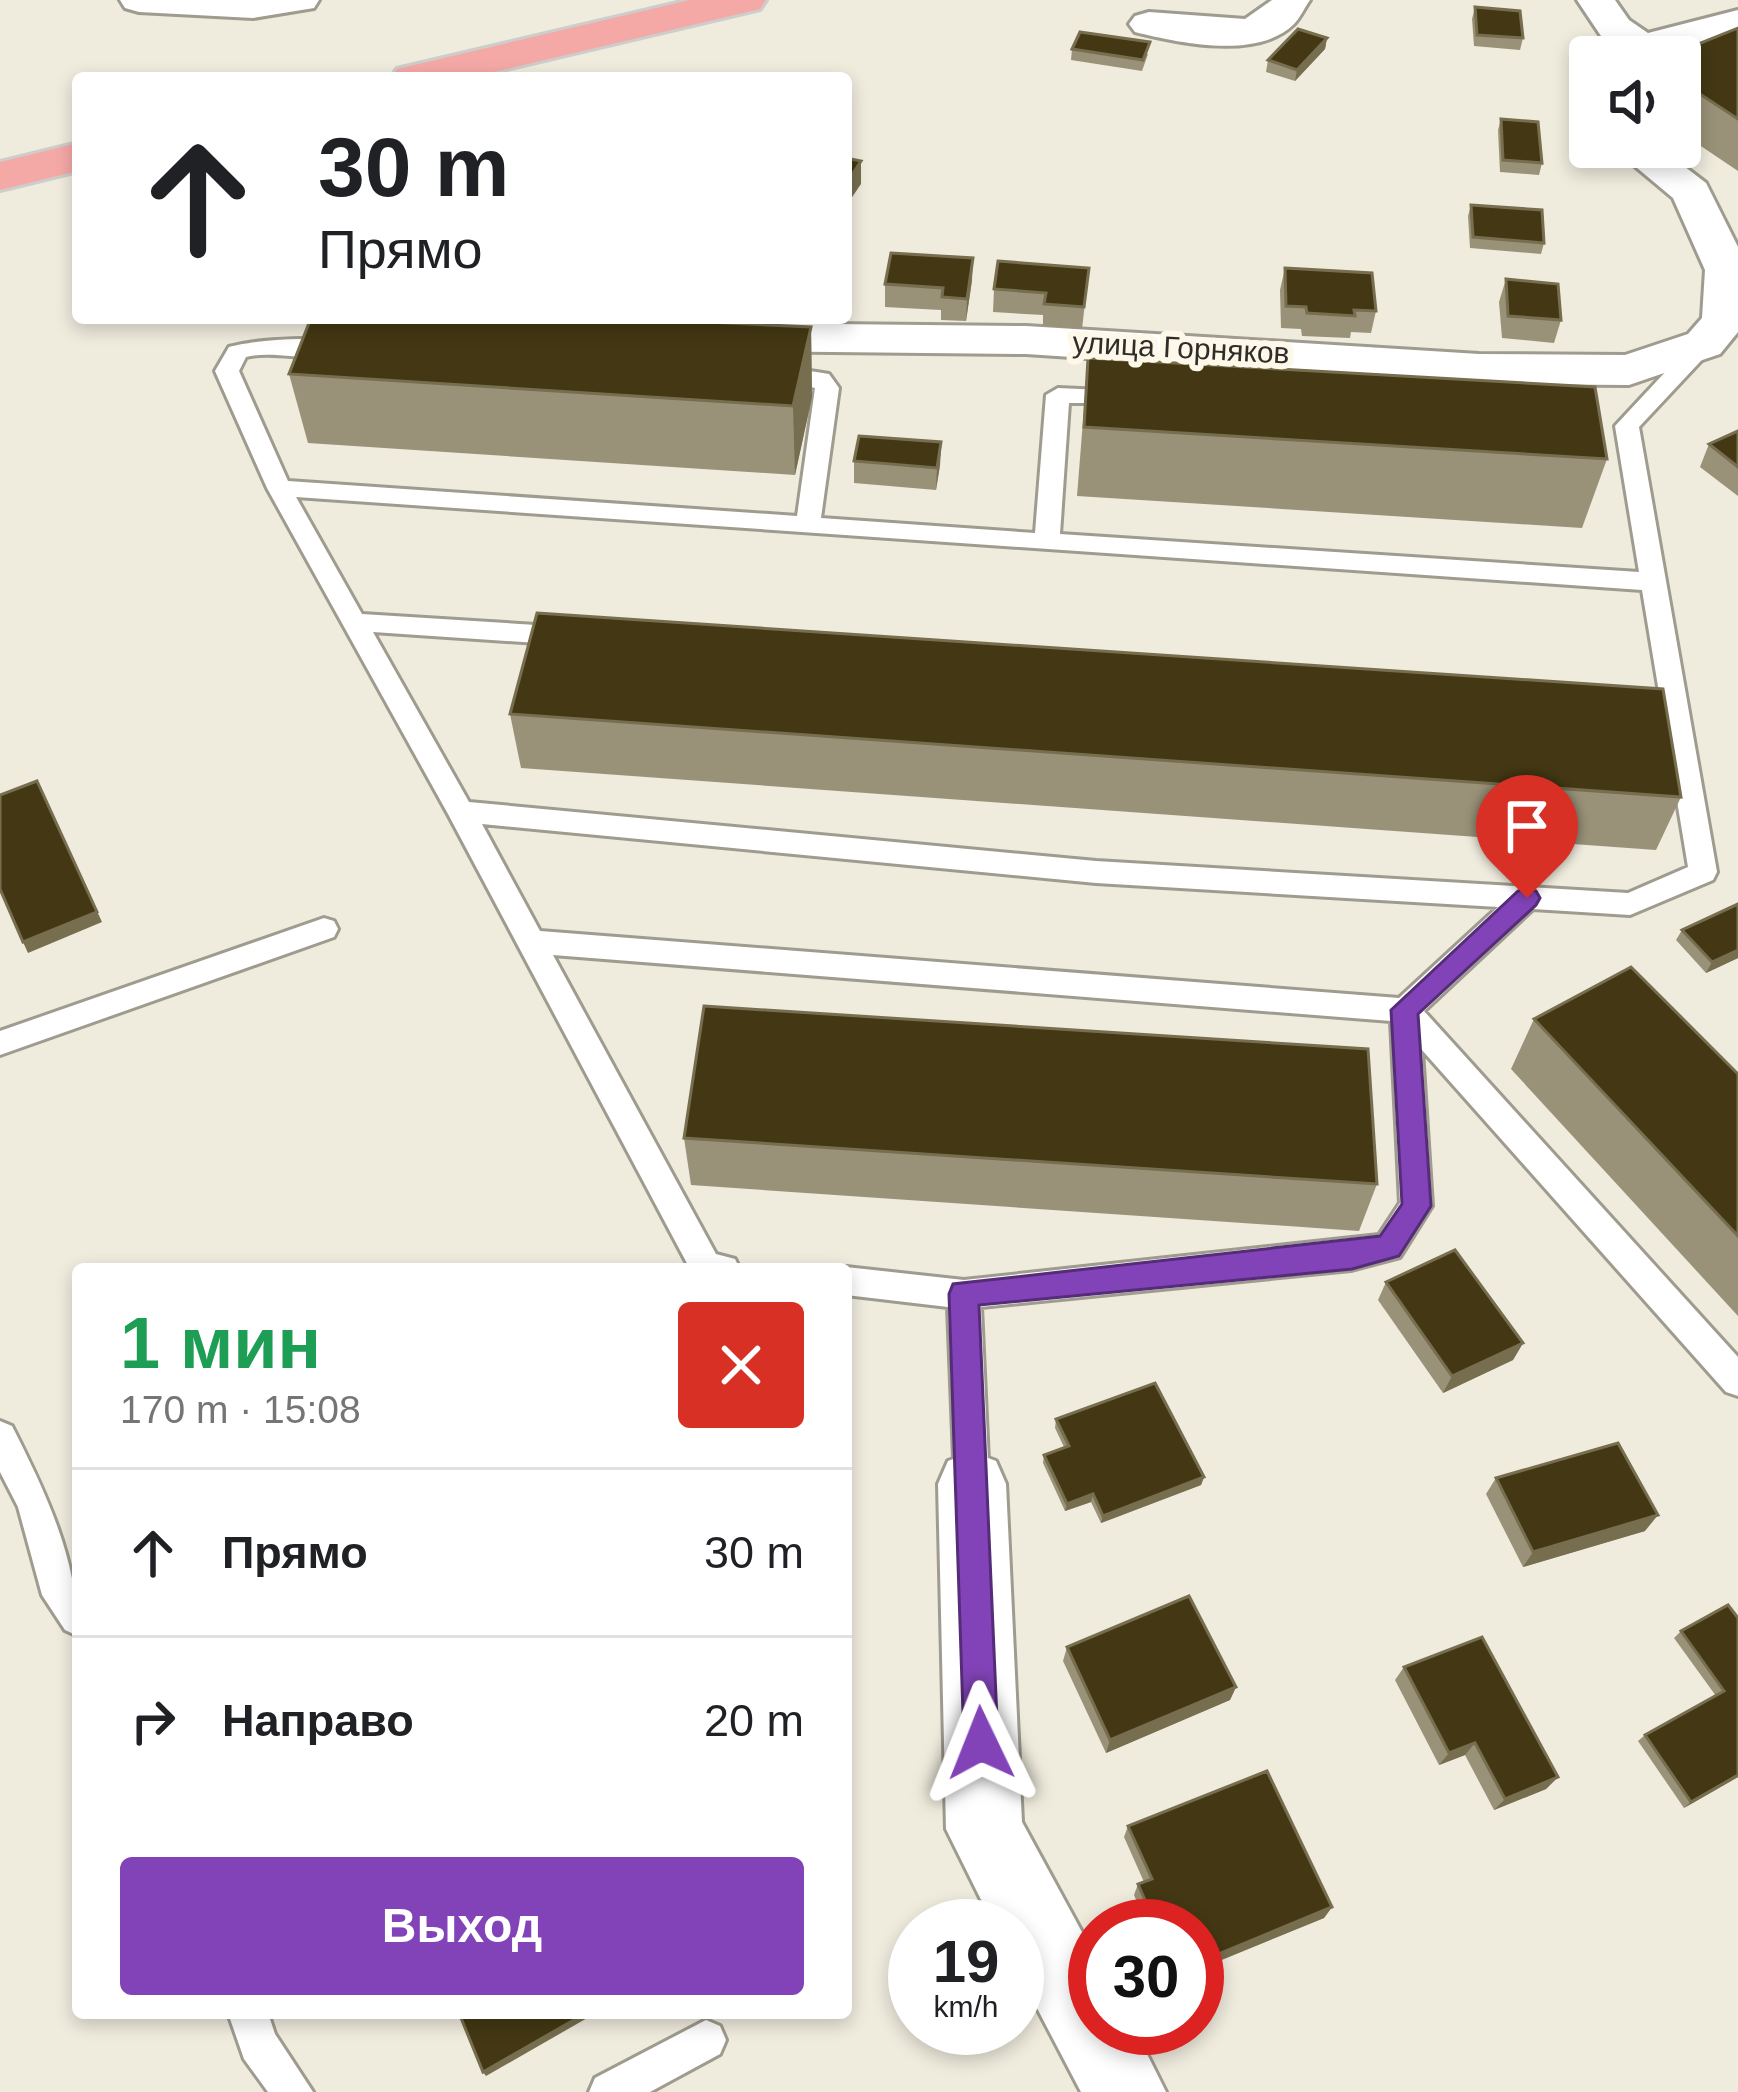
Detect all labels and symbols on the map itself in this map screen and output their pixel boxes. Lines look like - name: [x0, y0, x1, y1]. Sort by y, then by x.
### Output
- street label: улица Горняков: [1072, 325, 1290, 370]
- pin: [1476, 775, 1578, 898]
- position arrow: [918, 1680, 1044, 1806]
- speed limit sign: 30: [1068, 1899, 1224, 2055]

